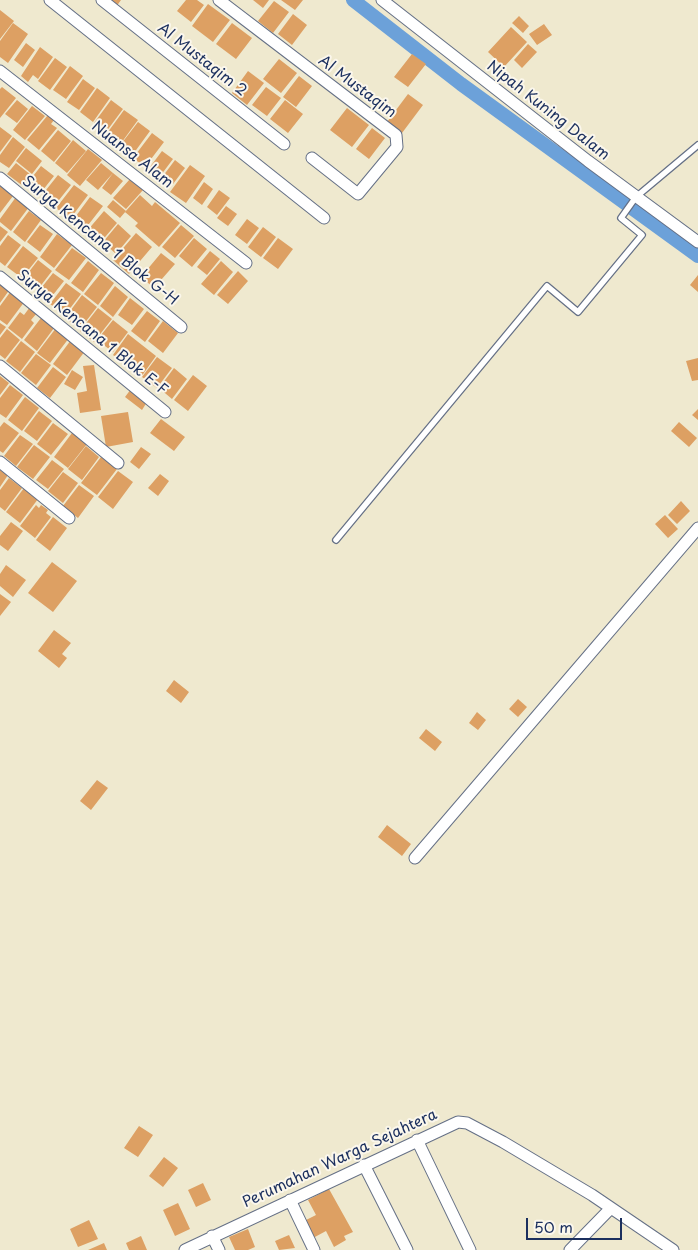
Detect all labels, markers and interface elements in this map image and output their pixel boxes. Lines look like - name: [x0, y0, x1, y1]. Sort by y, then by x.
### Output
- street label: Al Mustaqim 2: [154, 20, 250, 100]
- street label: Al Mustaqim: [315, 52, 399, 122]
- street label: Nipah Kuning Dalam: [483, 58, 613, 164]
- street label: Nuansa Alam: [88, 118, 176, 192]
- street label: Surya Kencana 1 Blok G-H: [18, 173, 182, 309]
- street label: Surya Kencana 1 Blok E-F: [13, 267, 171, 399]
- street label: Perumahan Warga Sejahtera: [240, 1106, 440, 1212]
- scale bar: [528, 1208, 624, 1240]
- text: 50 m: [534, 1215, 573, 1238]

